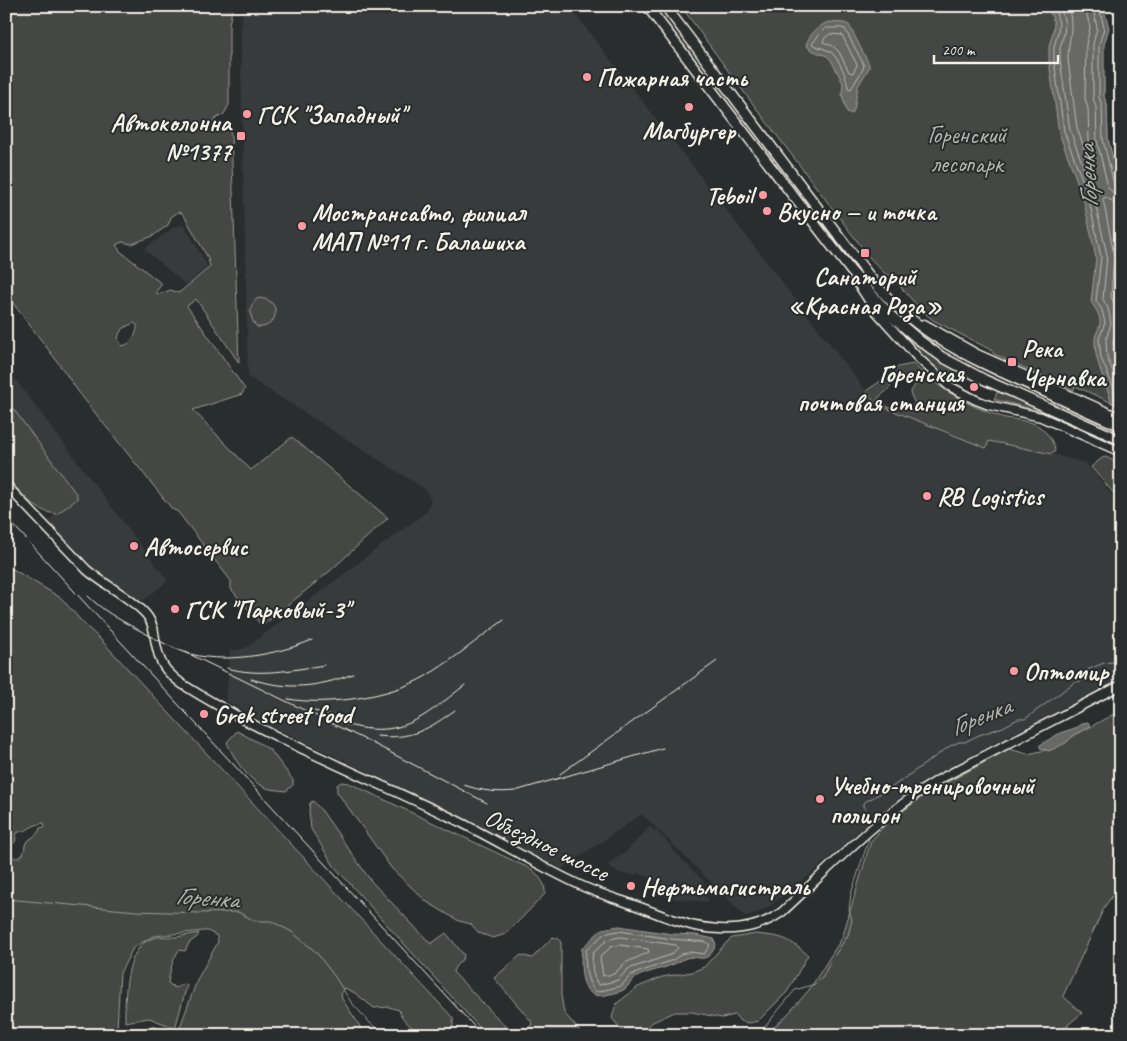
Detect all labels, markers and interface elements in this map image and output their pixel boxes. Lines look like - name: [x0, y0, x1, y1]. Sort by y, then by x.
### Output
- scale bar: [934, 32, 1058, 64]
- text: 200 m: [942, 41, 976, 60]
- place label: Пожарная часть: [597, 62, 749, 94]
- marker: Пожарная часть: [581, 71, 593, 83]
- place label: ГСК "Западный": [257, 99, 410, 131]
- marker: Магбургер: [683, 101, 695, 113]
- place label: Автоколонна №1377: [110, 107, 234, 168]
- marker: ГСК "Западный": [241, 108, 253, 120]
- place label: Магбургер: [643, 115, 737, 147]
- park label: Горенский лесопарк: [927, 119, 1008, 180]
- marker: Автоколонна №1377: [235, 130, 247, 142]
- water label: Горенка: [1069, 140, 1106, 208]
- place label: Teboil: [706, 180, 758, 212]
- marker: Teboil: [757, 189, 769, 201]
- place label: Вкусно — и точка: [777, 196, 938, 228]
- place label: Мострансавто, филиал МАП №11 г. Балашиха: [312, 197, 527, 258]
- marker: Вкусно — и точка: [761, 205, 773, 217]
- marker: Мострансавто, филиал МАП №11 г. Балашиха: [296, 220, 308, 232]
- marker: Санаторий «Красная Роза»: [859, 247, 871, 259]
- place label: Санаторий «Красная Роза»: [788, 261, 942, 322]
- place label: Река Чернавка: [1022, 333, 1108, 394]
- marker: Река Чернавка: [1006, 356, 1018, 368]
- place label: Горенская почтовая станция: [798, 358, 966, 419]
- marker: Горенская почтовая станция: [968, 381, 980, 393]
- place label: RB Logistics: [937, 481, 1045, 513]
- marker: RB Logistics: [921, 490, 933, 502]
- place label: Автосервис: [144, 531, 249, 563]
- marker: Автосервис: [128, 540, 140, 552]
- place label: ГСК "Парковый-3": [185, 594, 354, 626]
- marker: ГСК "Парковый-3": [169, 603, 181, 615]
- place label: Оптомир: [1024, 656, 1110, 688]
- marker: Оптомир: [1008, 665, 1020, 677]
- water label: Горенка: [945, 688, 1019, 744]
- place label: Grek street food: [214, 699, 357, 731]
- marker: Grek street food: [198, 708, 210, 720]
- place label: Учебно-тренировочный полигон: [830, 770, 1037, 831]
- marker: Учебно-тренировочный полигон: [814, 793, 826, 805]
- street label: Объездное шоссе: [479, 801, 616, 890]
- place label: Нефтьмагистраль: [641, 871, 811, 903]
- water label: Горенка: [174, 879, 243, 916]
- marker: Нефтьмагистраль: [625, 880, 637, 892]

